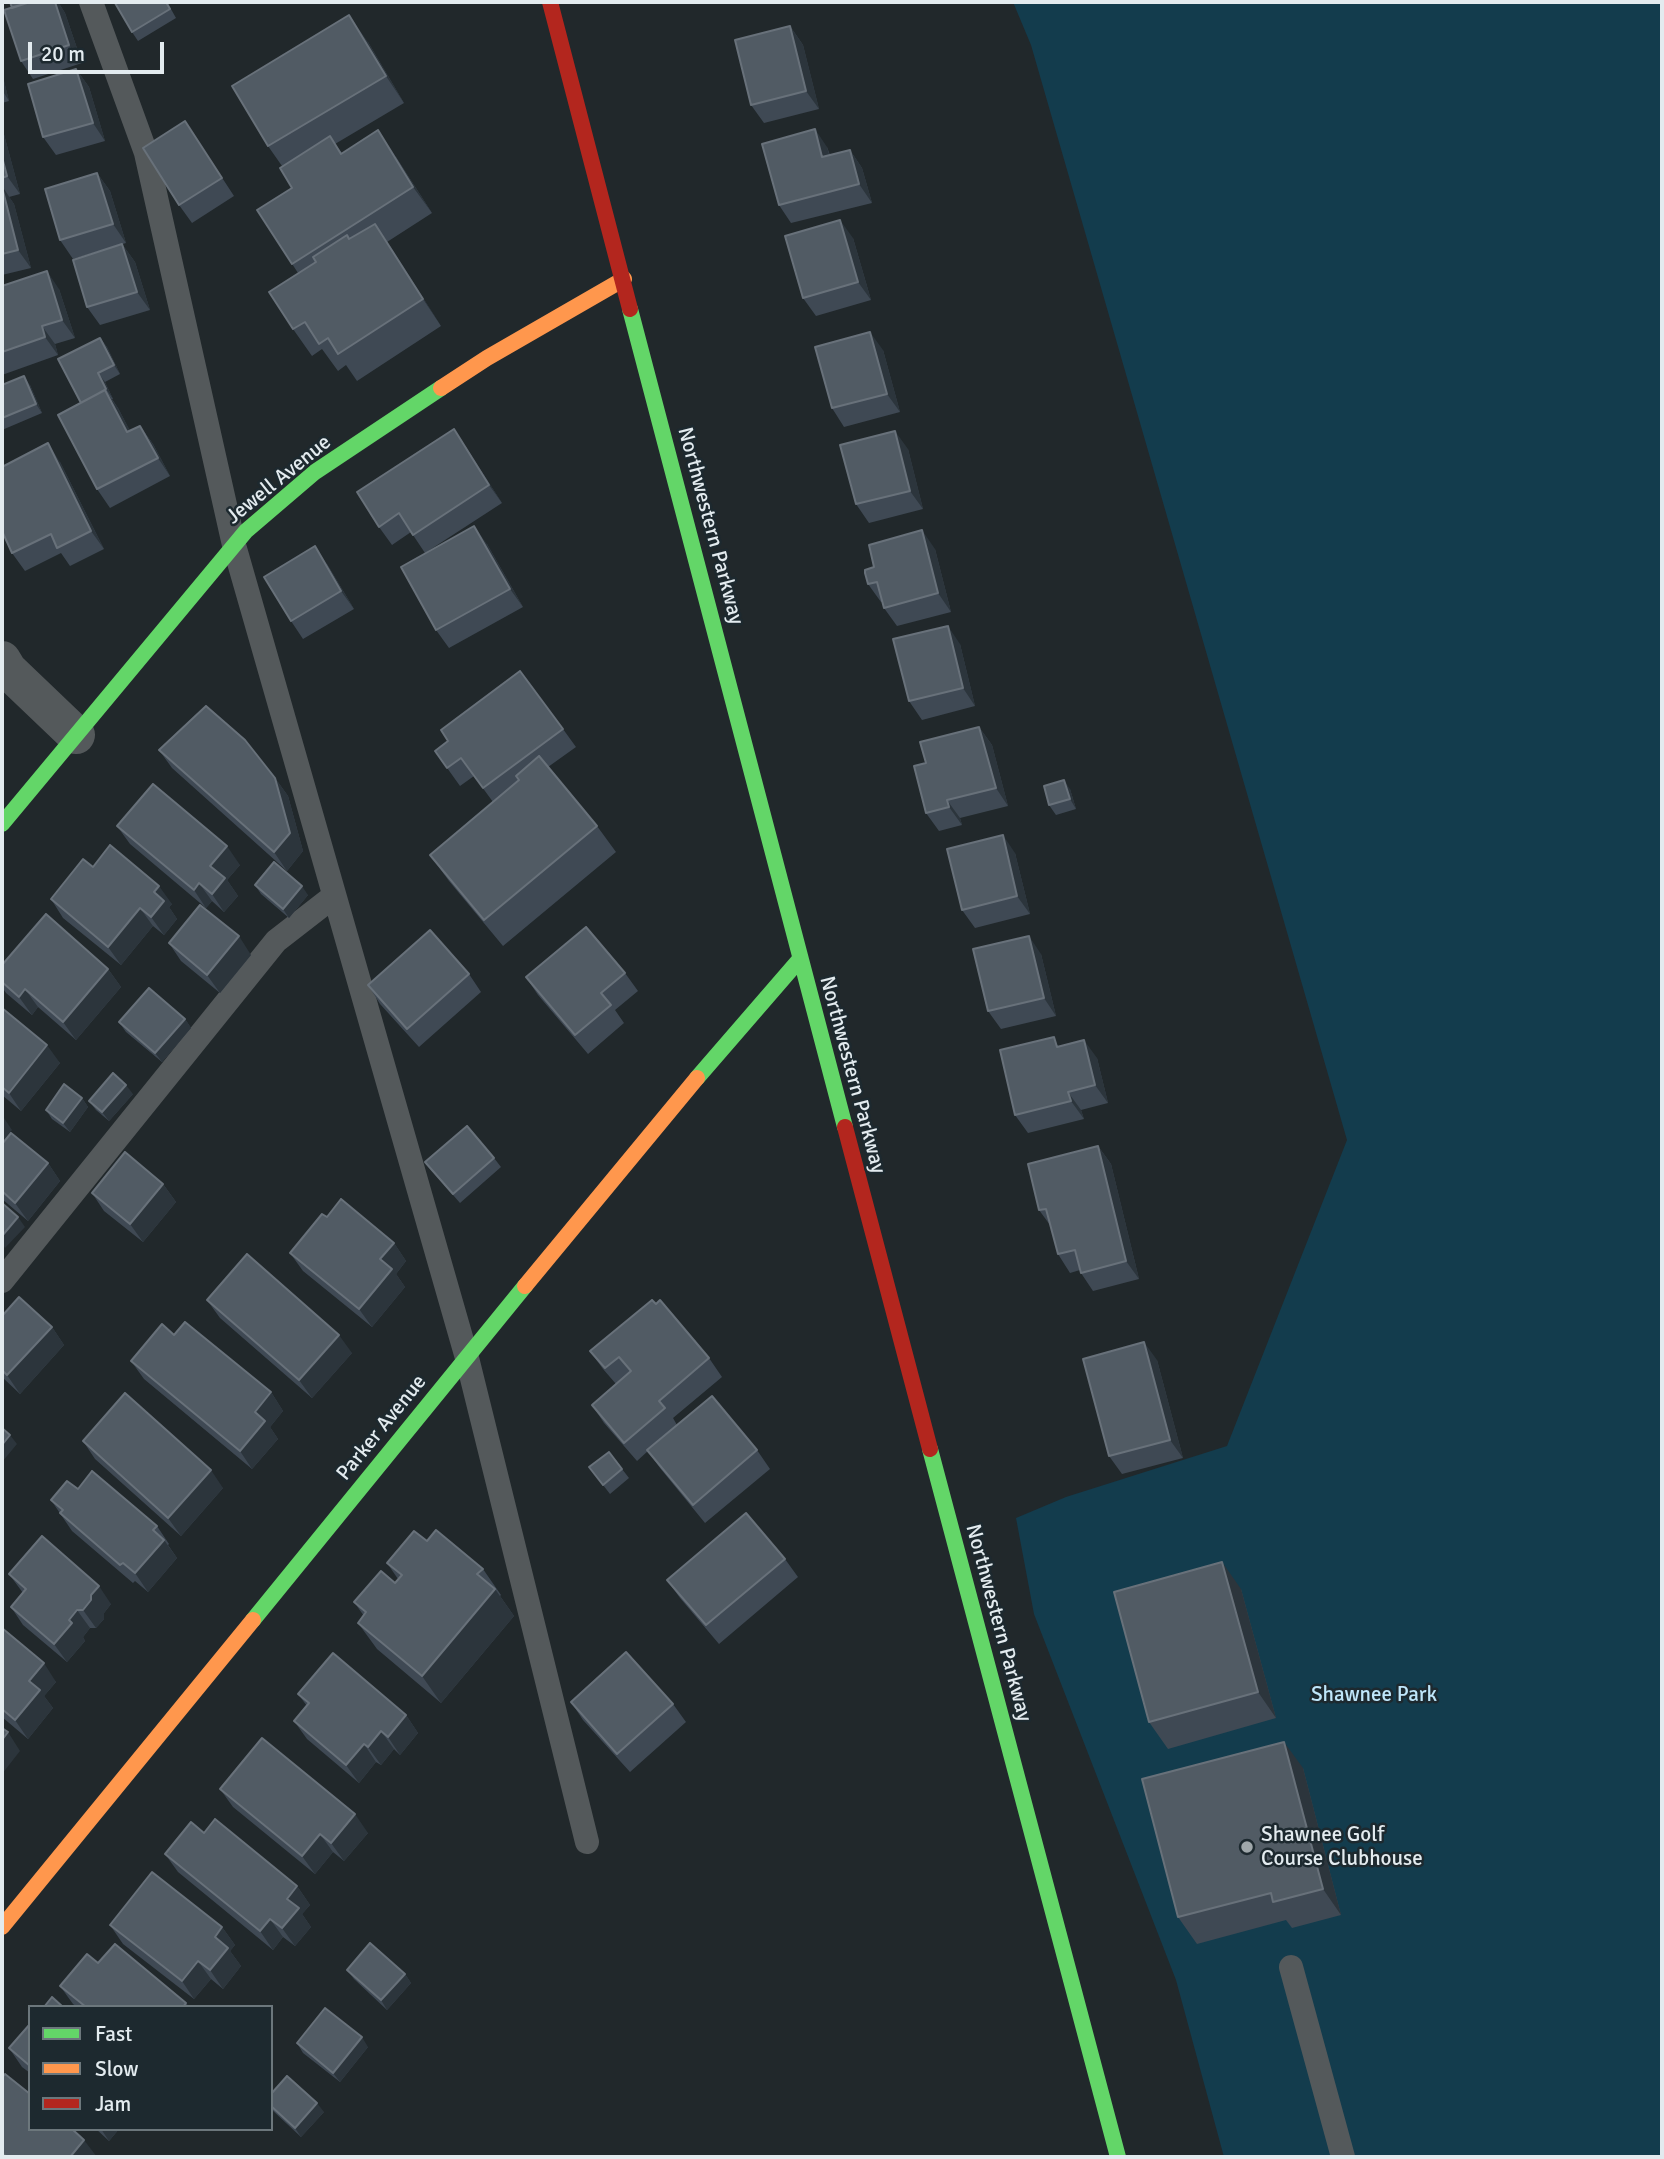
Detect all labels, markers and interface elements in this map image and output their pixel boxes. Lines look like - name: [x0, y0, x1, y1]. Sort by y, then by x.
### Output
- scale bar: [32, 28, 168, 72]
- text: 20 m: [41, 41, 85, 67]
- street label: Northwestern Parkway: [672, 425, 748, 627]
- street label: Jewell Avenue: [222, 430, 336, 530]
- street label: Northwestern Parkway: [814, 974, 890, 1176]
- street label: Parker Avenue: [332, 1370, 432, 1486]
- street label: Northwestern Parkway: [960, 1522, 1036, 1724]
- park label: Shawnee Park: [1311, 1682, 1437, 1708]
- place label: Shawnee Golf Course Clubhouse: [1261, 1822, 1423, 1872]
- marker: Shawnee Golf Course Clubhouse: [1239, 1839, 1255, 1855]
- legend: [28, 2005, 273, 2131]
- text: Fast: [95, 2021, 132, 2047]
- text: Slow: [95, 2056, 139, 2082]
- text: Jam: [95, 2091, 131, 2117]

